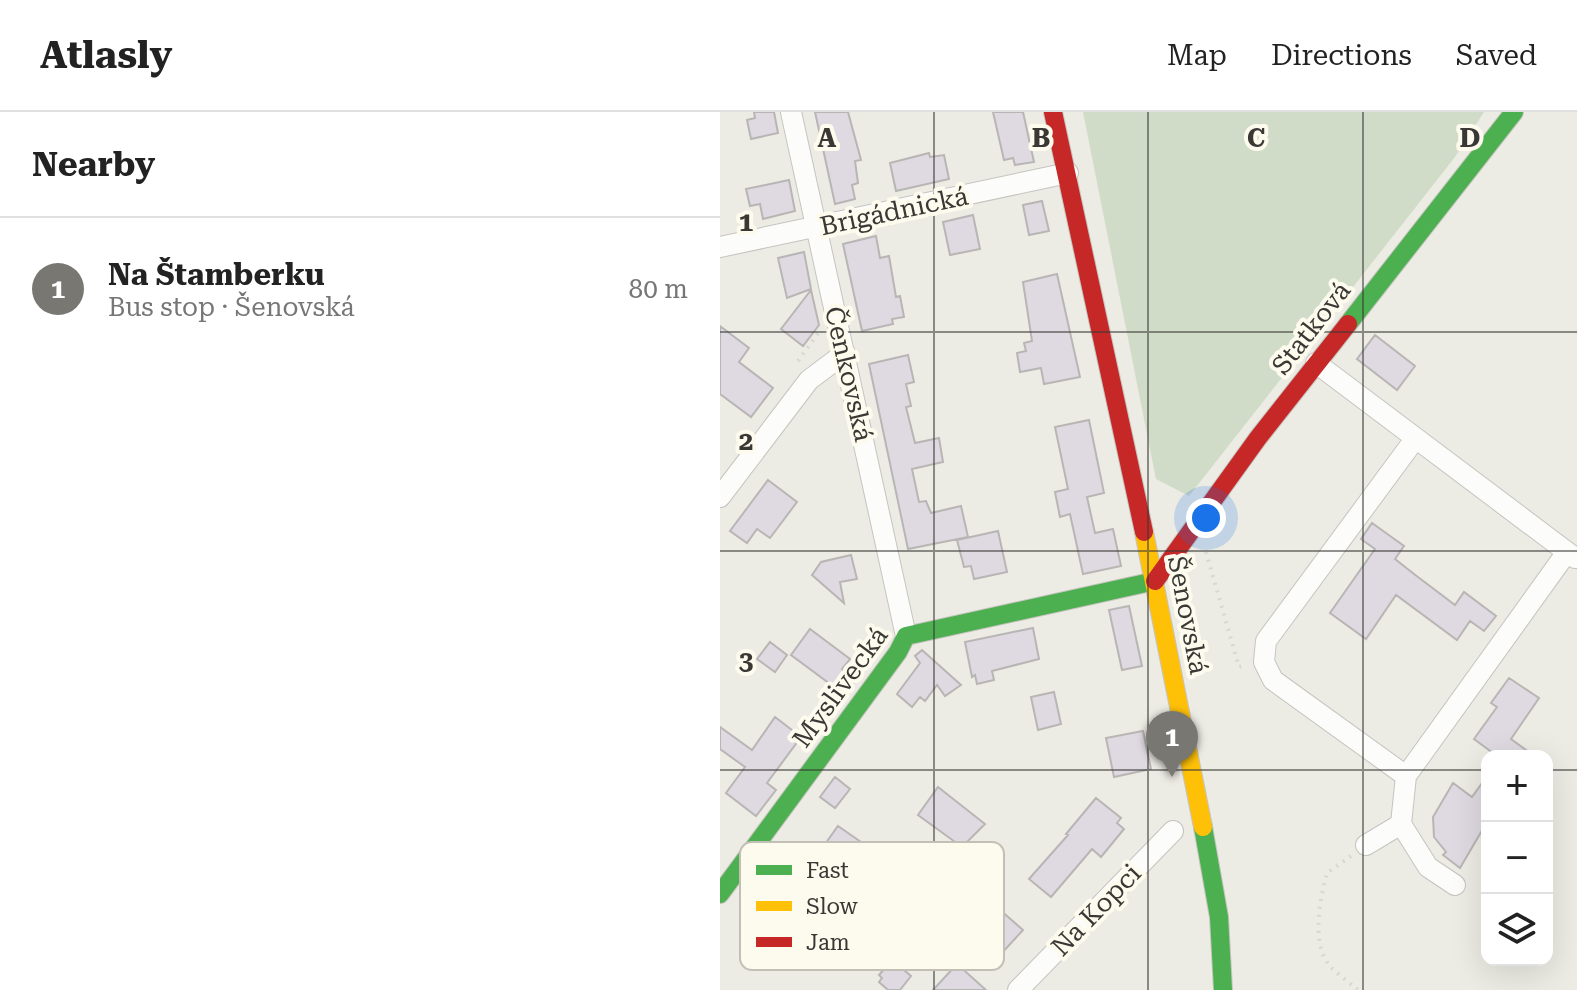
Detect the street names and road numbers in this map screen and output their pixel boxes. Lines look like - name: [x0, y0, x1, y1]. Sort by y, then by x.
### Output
- street label: Brigádnická: [817, 181, 971, 241]
- street label: Statková: [1266, 276, 1356, 380]
- street label: Čenkovská: [819, 303, 880, 444]
- street label: Šenovská: [1162, 553, 1215, 677]
- street label: Myslivecká: [786, 621, 894, 753]
- street label: Na Kopci: [1045, 858, 1147, 962]

